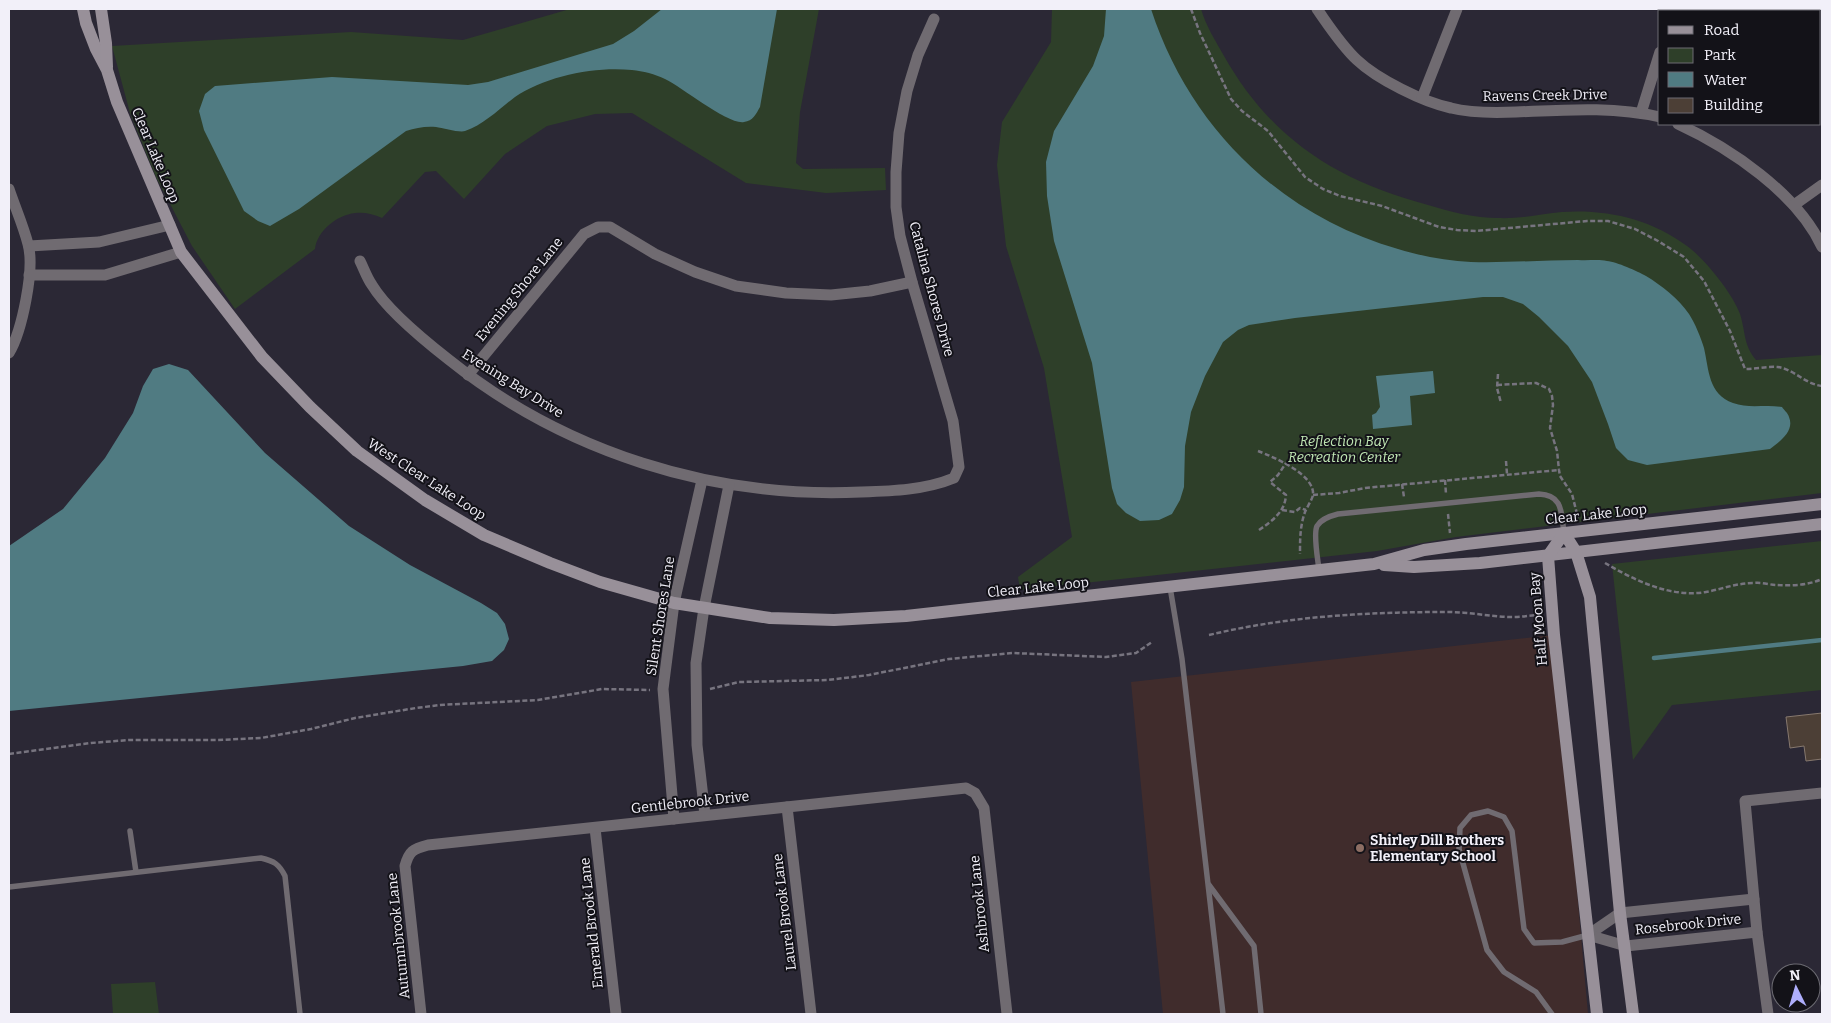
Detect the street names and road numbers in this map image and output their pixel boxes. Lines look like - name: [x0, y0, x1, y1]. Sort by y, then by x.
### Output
- street label: Ravens Creek Drive: [1483, 86, 1607, 105]
- street label: Clear Lake Loop: [128, 105, 183, 206]
- street label: Catalina Shores Drive: [905, 220, 958, 359]
- street label: Evening Shore Lane: [472, 234, 567, 345]
- street label: Evening Bay Drive: [459, 345, 567, 421]
- street label: West Clear Lake Loop: [364, 435, 489, 524]
- street label: Clear Lake Loop: [1544, 501, 1648, 528]
- street label: Silent Shores Lane: [643, 555, 678, 677]
- street label: Half Moon Bay: [1526, 571, 1551, 666]
- street label: Clear Lake Loop: [986, 574, 1090, 601]
- street label: Gentlebrook Drive: [630, 788, 750, 817]
- street label: Laurel Brook Lane: [769, 853, 800, 971]
- street label: Ashbrook Lane: [966, 855, 993, 953]
- street label: Emerald Brook Lane: [576, 857, 607, 989]
- street label: Autumnbrook Lane: [383, 872, 414, 1000]
- street label: Rosebrook Drive: [1634, 910, 1742, 939]

